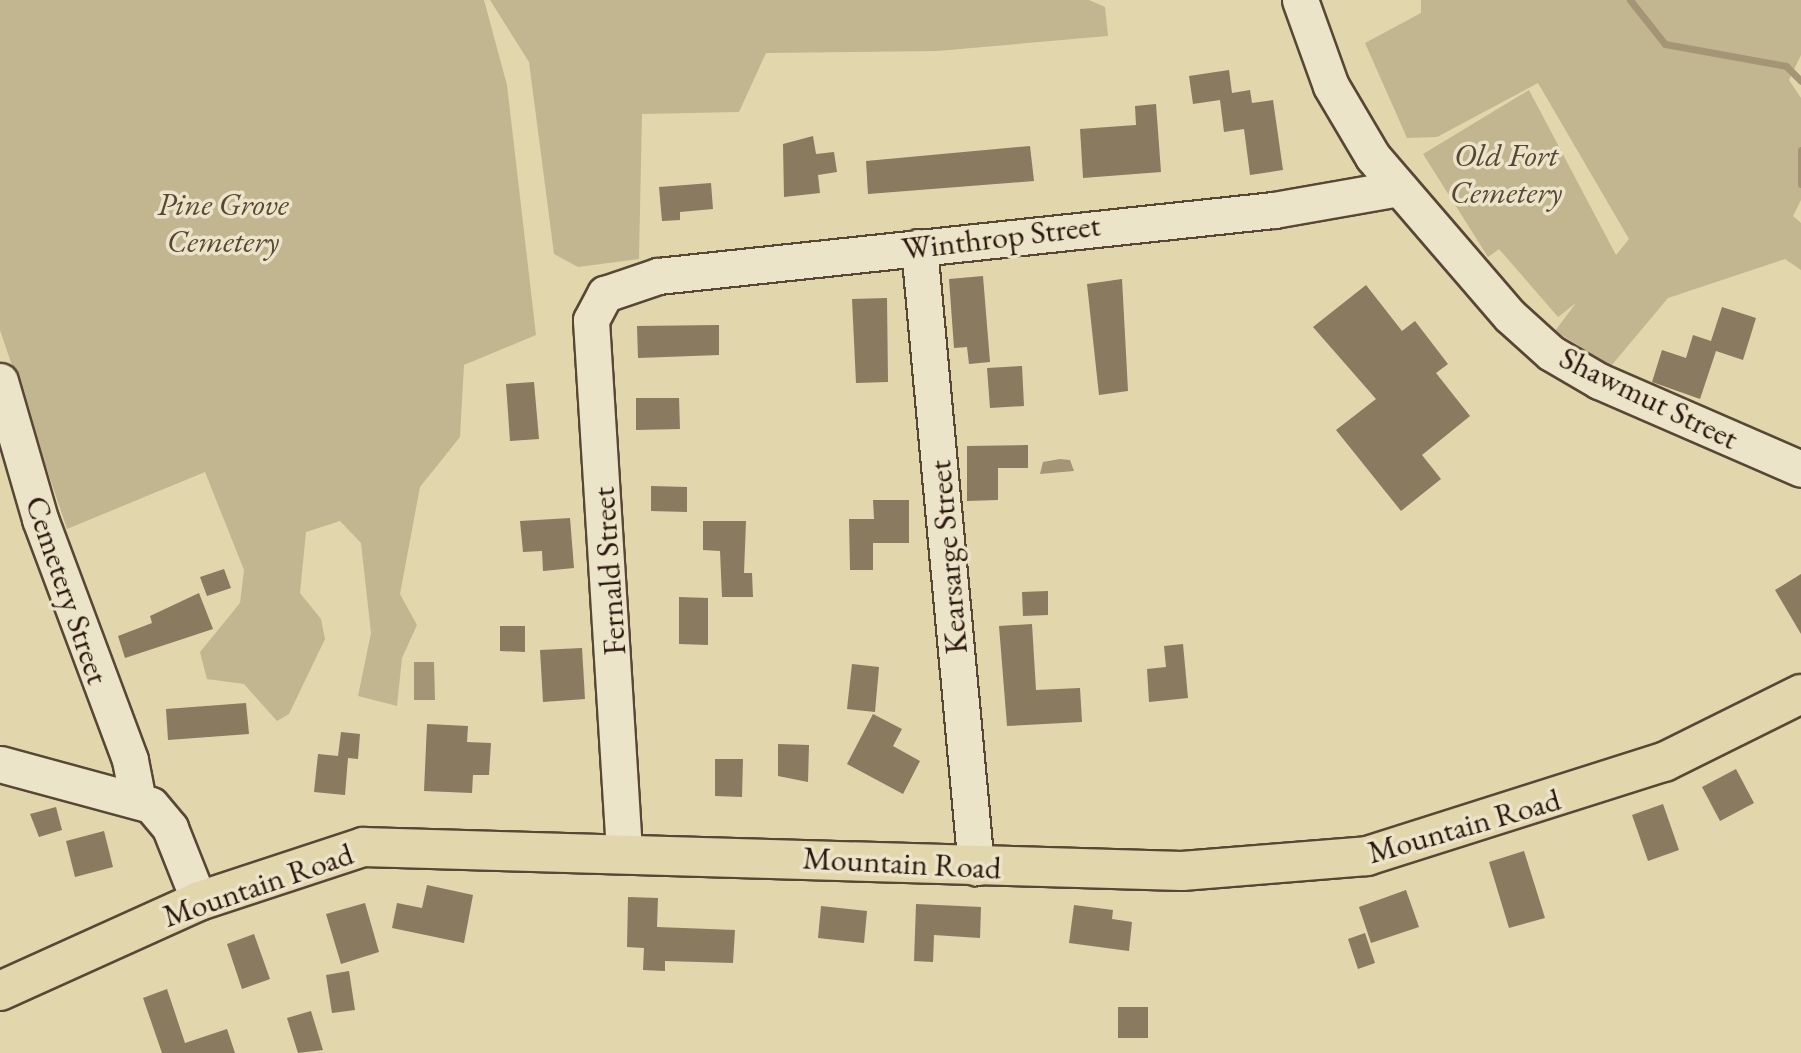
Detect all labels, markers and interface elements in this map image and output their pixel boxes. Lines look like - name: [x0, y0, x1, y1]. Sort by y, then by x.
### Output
- park label: Old Fort Cemetery: [1450, 137, 1562, 212]
- park label: Pine Grove Cemetery: [157, 186, 289, 261]
- street label: Winthrop Street: [900, 206, 1102, 268]
- street label: Shawmut Street: [1553, 338, 1745, 458]
- street label: Kearsarge Street: [920, 458, 976, 656]
- street label: Fernald Street: [584, 485, 634, 657]
- street label: Cemetery Street: [17, 491, 117, 689]
- street label: Mountain Road: [1363, 780, 1565, 872]
- street label: Mountain Road: [158, 834, 358, 936]
- street label: Mountain Road: [802, 839, 1002, 887]

